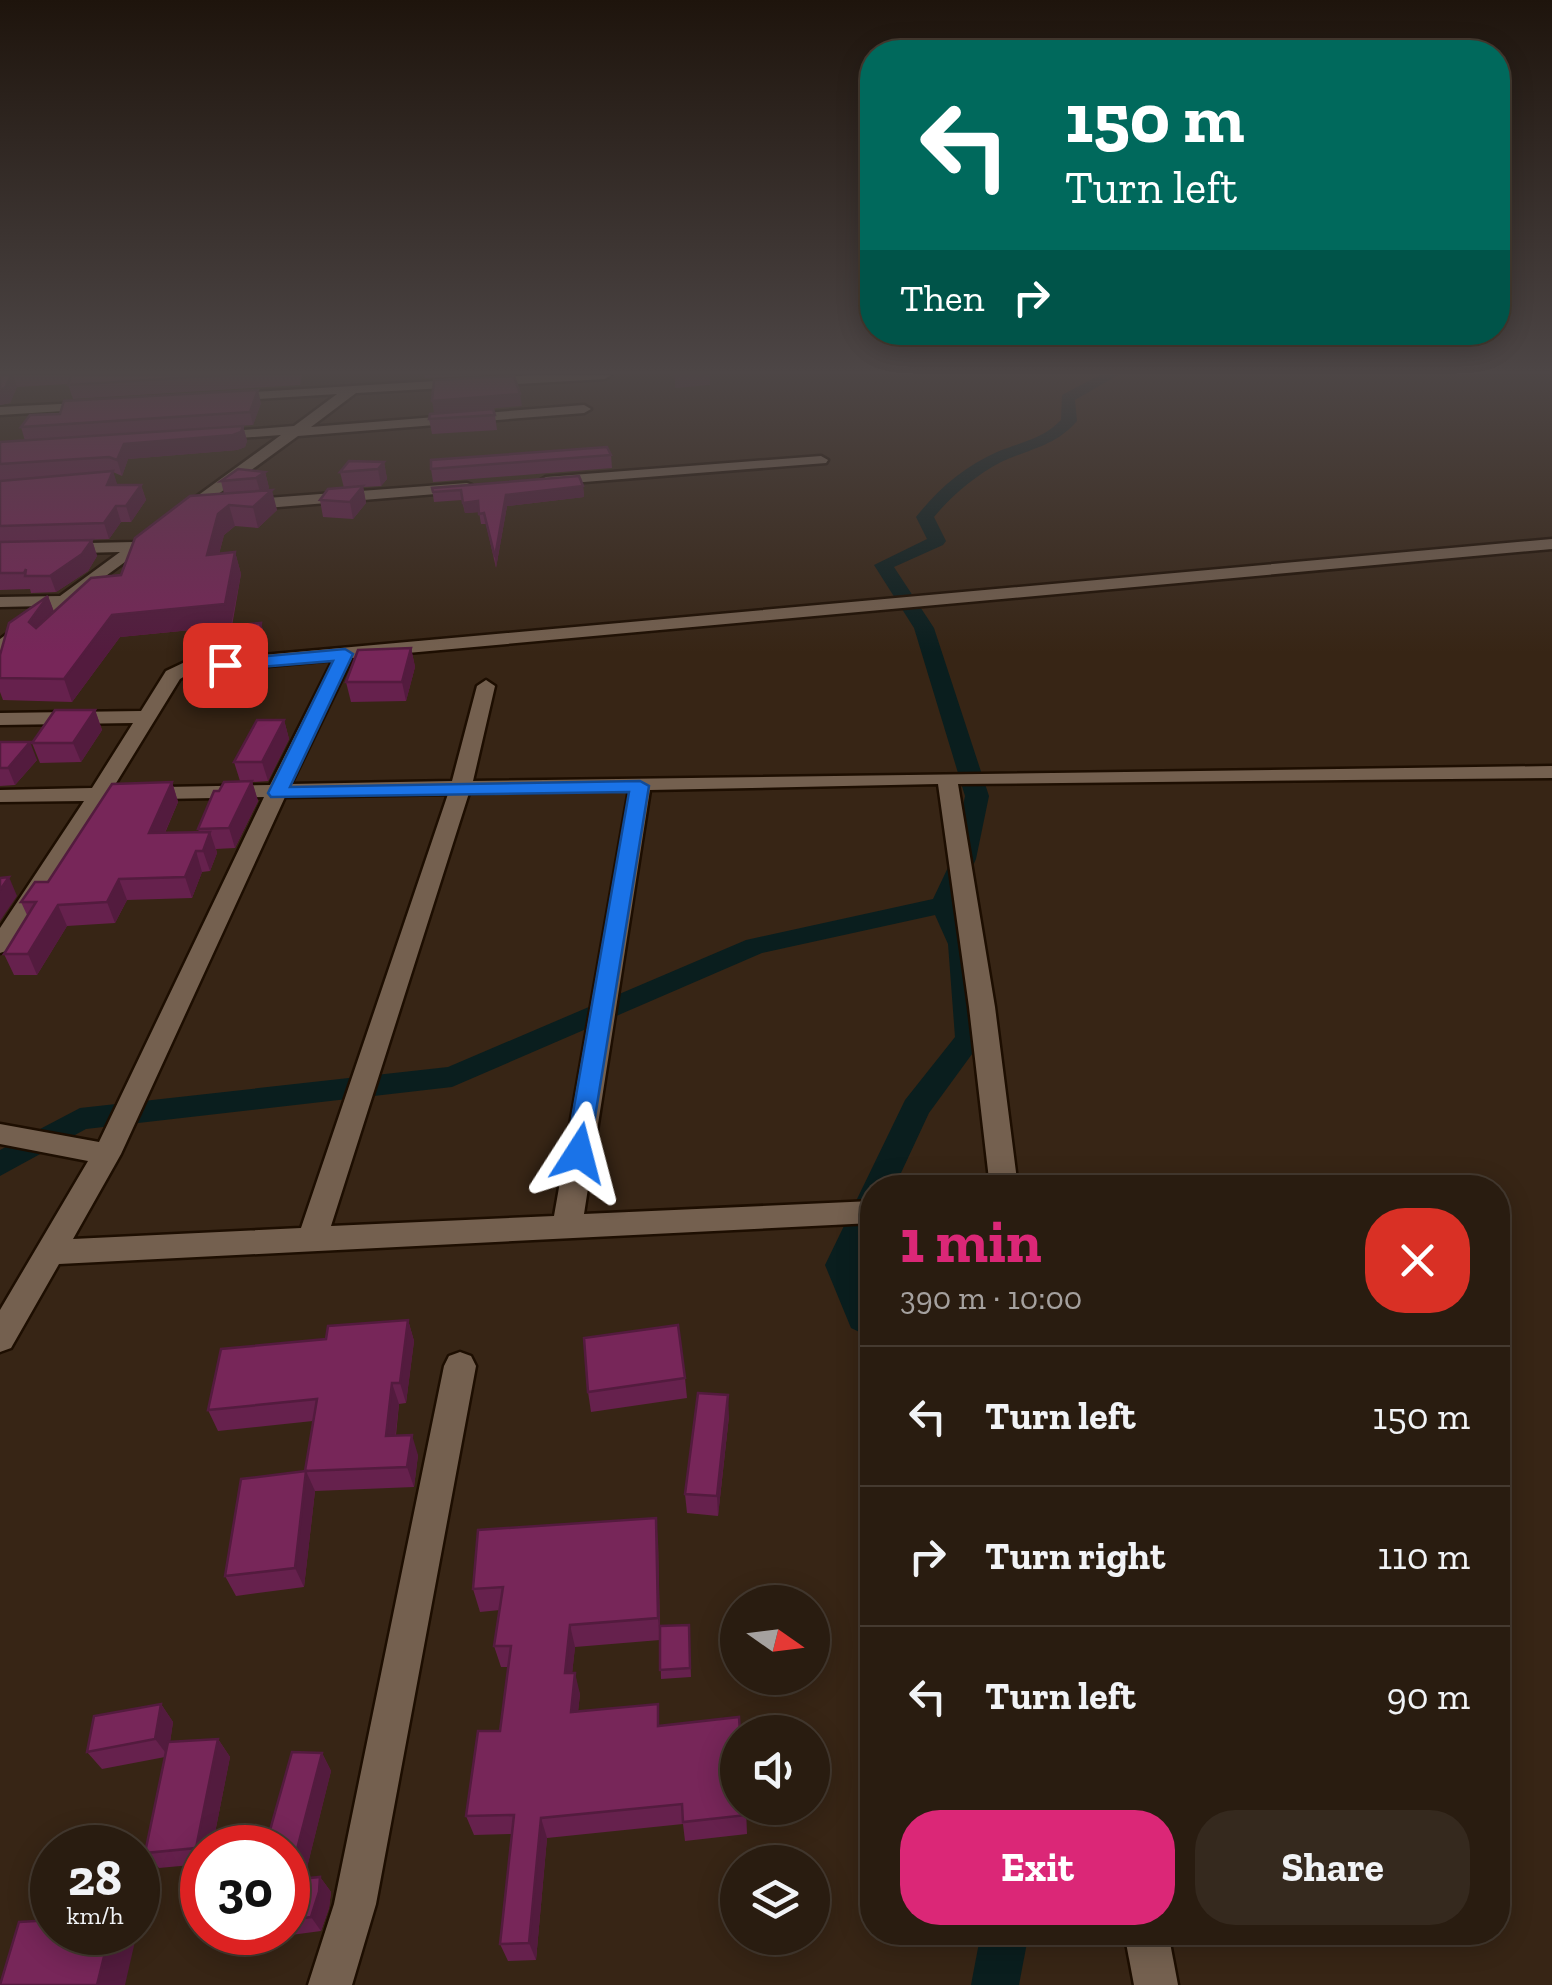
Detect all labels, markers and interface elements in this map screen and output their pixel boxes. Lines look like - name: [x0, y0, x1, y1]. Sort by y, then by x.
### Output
- text: 150 m: [1065, 76, 1245, 160]
- icon: left: [900, 80, 1030, 210]
- text: Turn left: [1065, 161, 1237, 215]
- icon: right: [1004, 270, 1059, 325]
- text: Then: [900, 275, 984, 321]
- pin: [183, 623, 268, 708]
- icon: arrive: [198, 638, 253, 693]
- position arrow: [527, 1101, 631, 1205]
- text: 1 min: [900, 1205, 1042, 1277]
- button: close: [1365, 1208, 1470, 1313]
- text: 390 m · 10:00: [900, 1279, 1082, 1317]
- icon: left: [900, 1389, 955, 1444]
- text: Turn left: [985, 1393, 1136, 1439]
- text: 150 m: [1373, 1393, 1470, 1439]
- icon: right: [900, 1529, 955, 1584]
- text: Turn right: [985, 1533, 1165, 1579]
- text: 110 m: [1377, 1533, 1470, 1579]
- north arrow: [720, 1585, 830, 1695]
- map controls: [720, 1585, 830, 1955]
- icon: left: [900, 1669, 955, 1724]
- text: Turn left: [985, 1673, 1136, 1719]
- text: 90 m: [1387, 1673, 1470, 1719]
- button: sound: [720, 1715, 830, 1825]
- button: Exit: [900, 1810, 1175, 1925]
- button: Share: [1195, 1810, 1470, 1925]
- speed limit sign: 30: [180, 1825, 310, 1955]
- button: layers: [720, 1845, 830, 1955]
- text: 28: [68, 1848, 122, 1908]
- text: km/h: [66, 1900, 124, 1930]

